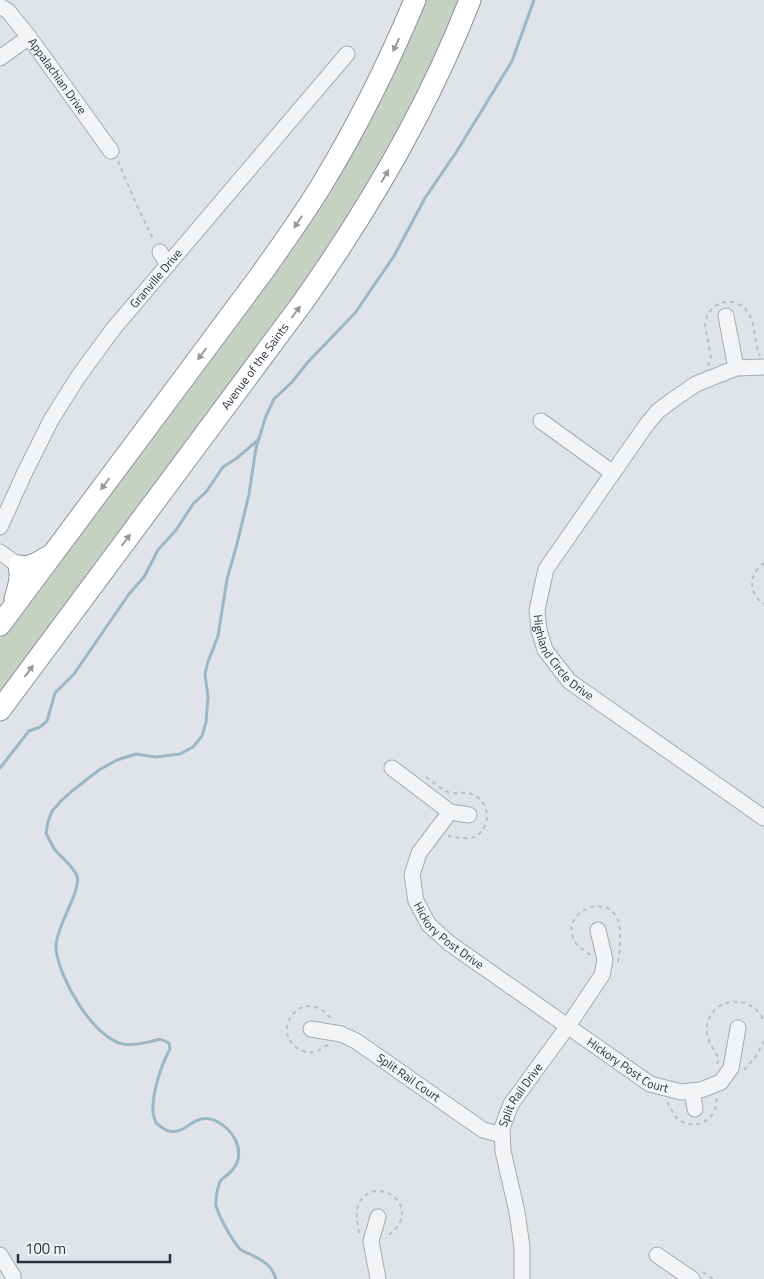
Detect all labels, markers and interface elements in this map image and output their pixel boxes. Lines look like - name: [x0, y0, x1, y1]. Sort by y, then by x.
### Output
- street label: Appalachian Drive: [23, 34, 92, 118]
- one-way arrow: [392, 38, 400, 52]
- one-way arrow: [381, 169, 390, 182]
- one-way arrow: [293, 215, 302, 229]
- street label: Granville Drive: [125, 244, 187, 312]
- one-way arrow: [291, 306, 302, 319]
- street label: Avenue of the Saints: [216, 318, 294, 413]
- one-way arrow: [197, 347, 208, 360]
- one-way arrow: [100, 477, 110, 491]
- one-way arrow: [121, 534, 132, 547]
- street label: Highland Circle Drive: [529, 614, 598, 705]
- one-way arrow: [24, 664, 34, 677]
- street label: Hickory Post Drive: [409, 898, 488, 974]
- street label: Hickory Post Court: [583, 1033, 671, 1098]
- street label: Split Rail Court: [373, 1048, 445, 1107]
- street label: Split Rail Drive: [493, 1059, 547, 1130]
- scale bar: [18, 1232, 170, 1264]
- text: 100 m: [25, 1237, 66, 1260]

